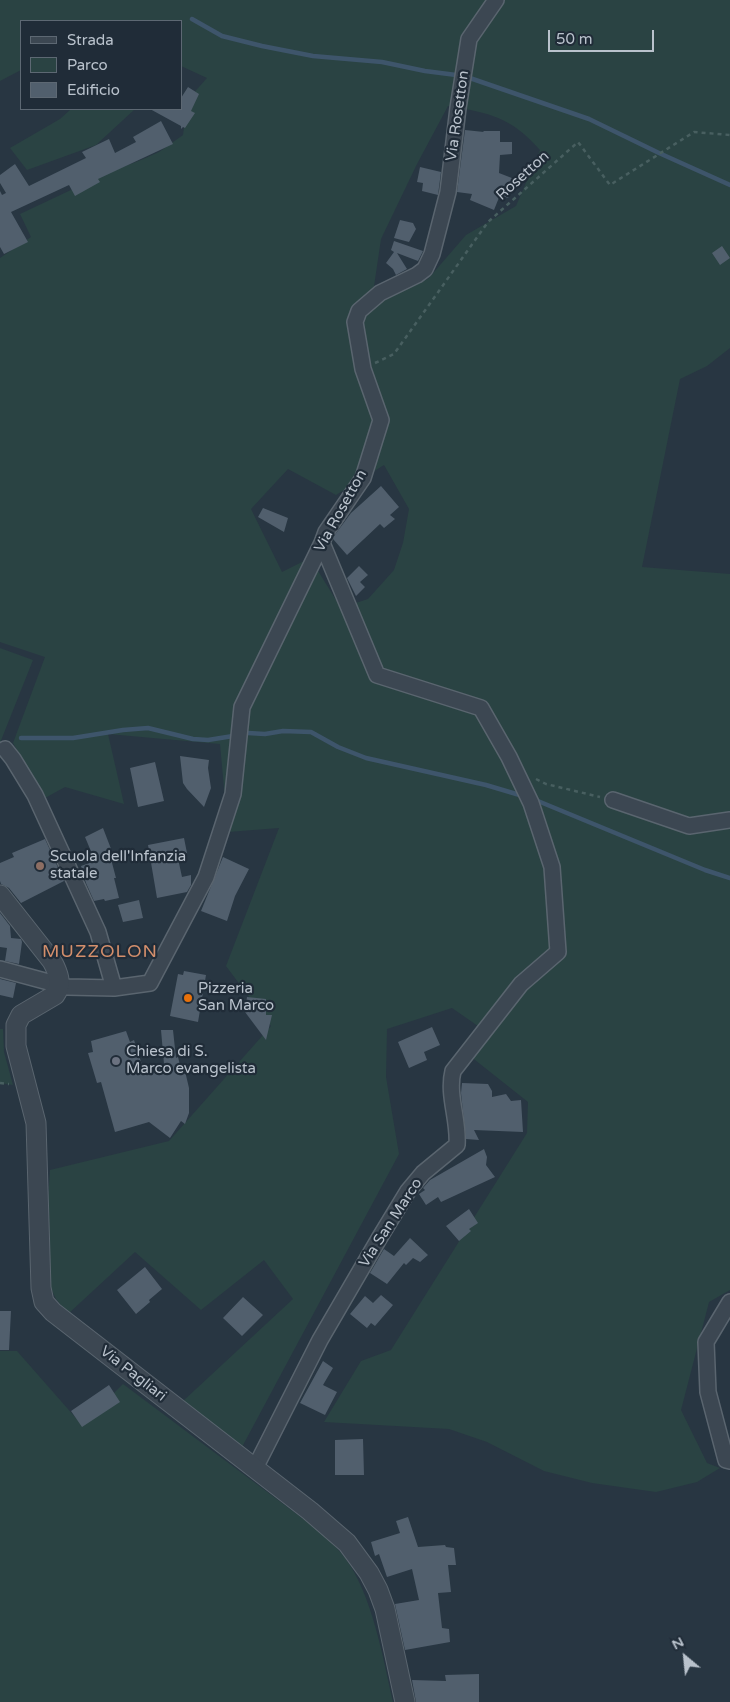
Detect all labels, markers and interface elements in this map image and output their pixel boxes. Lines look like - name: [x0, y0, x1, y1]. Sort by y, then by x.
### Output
- legend: [20, 20, 182, 110]
- scale bar: [550, 20, 656, 52]
- text: 50 m: [556, 30, 593, 48]
- text: Strada: [67, 31, 114, 49]
- text: Parco: [67, 56, 108, 74]
- street label: Via Rosetton: [443, 69, 473, 163]
- text: Edificio: [67, 81, 120, 99]
- street label: Rosetton: [493, 148, 553, 204]
- street label: Via Rosetton: [311, 467, 371, 555]
- place label: Scuola dell'Infanzia statale: [50, 848, 186, 883]
- marker: Scuola dell'Infanzia statale: [34, 860, 46, 872]
- district label: MUZZOLON: [41, 941, 159, 963]
- place label: Pizzeria San Marco: [198, 980, 274, 1015]
- marker: Pizzeria San Marco: [182, 992, 194, 1004]
- place label: Chiesa di S. Marco evangelista: [126, 1043, 256, 1078]
- marker: Chiesa di S. Marco evangelista: [110, 1055, 122, 1067]
- street label: Via San Marco: [356, 1175, 426, 1271]
- street label: Via Pagliari: [96, 1343, 170, 1405]
- north arrow: [660, 1632, 710, 1682]
- text: N: [669, 1633, 687, 1653]

